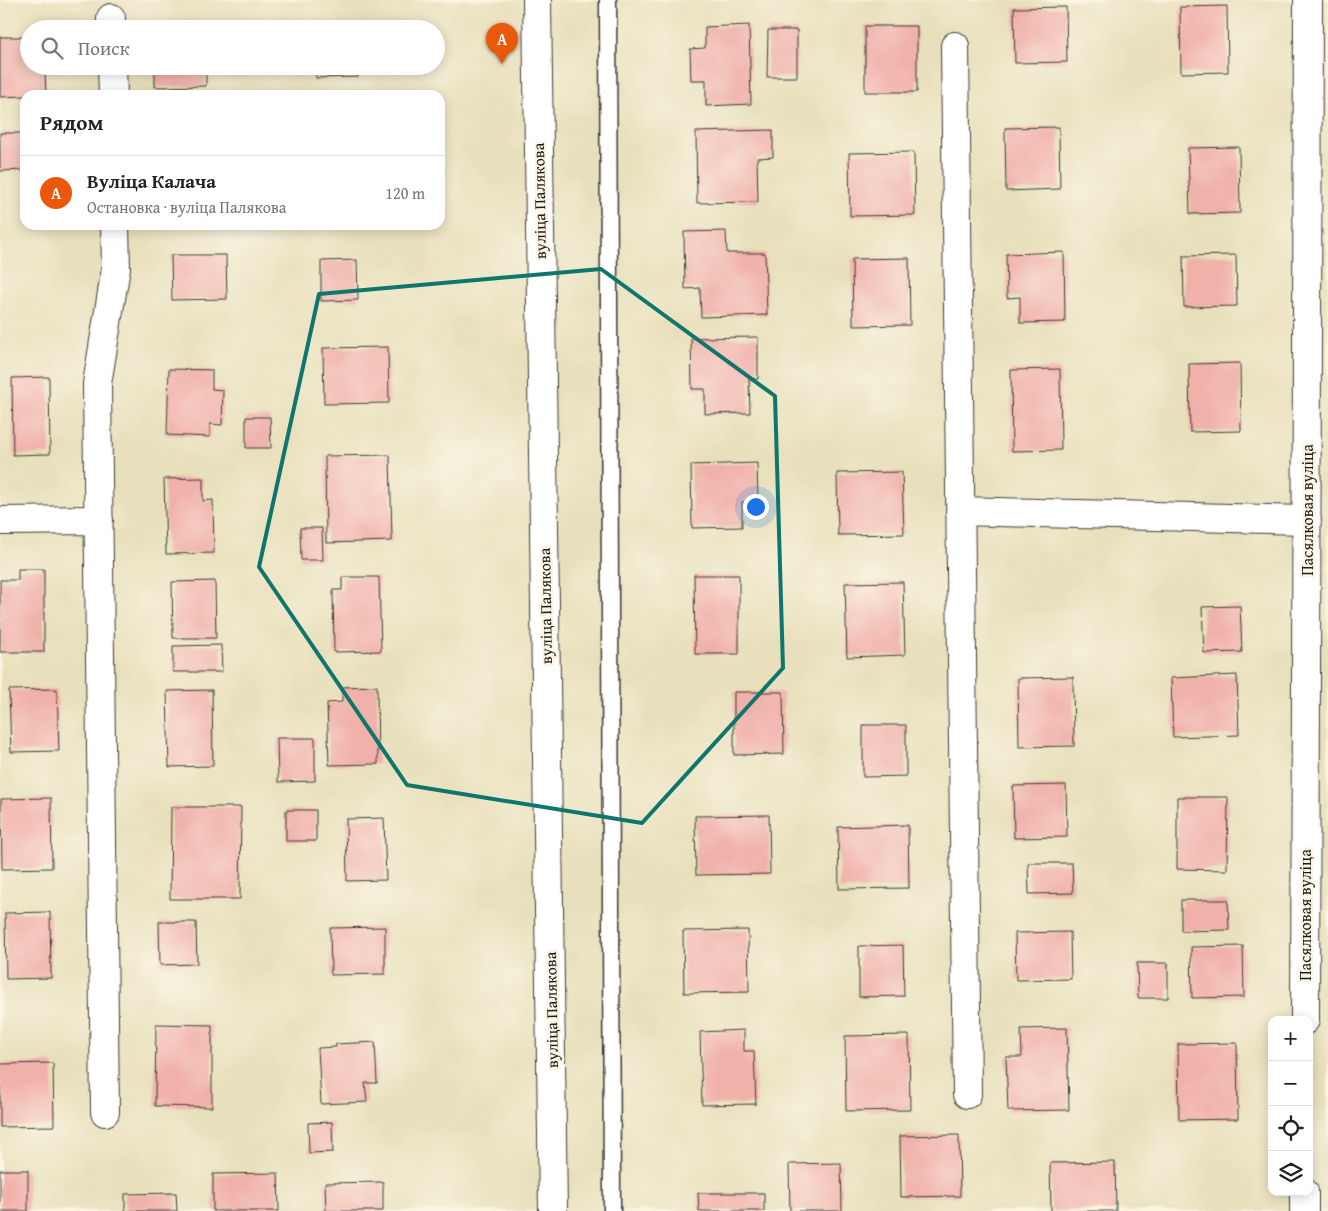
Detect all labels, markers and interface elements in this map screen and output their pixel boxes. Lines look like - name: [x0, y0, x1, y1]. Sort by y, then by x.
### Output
- search box: [20, 20, 445, 75]
- pin: A: [486, 23, 518, 64]
- icon: search: [38, 34, 66, 62]
- text: Поиск: [78, 34, 130, 62]
- text: Рядом: [40, 107, 103, 138]
- street label: вуліца Палякова: [526, 142, 552, 259]
- text: Вуліца Калача: [87, 167, 216, 195]
- text: A: [51, 181, 61, 205]
- text: 120 m: [385, 181, 425, 205]
- text: Остановка · вуліца Палякова: [87, 195, 286, 219]
- street label: Пасялковая вуліца: [1295, 444, 1319, 576]
- your location: [743, 494, 769, 520]
- street label: вуліца Палякова: [532, 547, 558, 664]
- street label: Пасялковая вуліца: [1293, 849, 1317, 981]
- street label: вуліца Палякова: [538, 951, 564, 1068]
- map controls: [1268, 1016, 1313, 1196]
- button: +: [1268, 1016, 1313, 1061]
- button: −: [1268, 1061, 1313, 1106]
- button: locate: [1268, 1106, 1313, 1151]
- button: layers: [1268, 1151, 1313, 1196]

